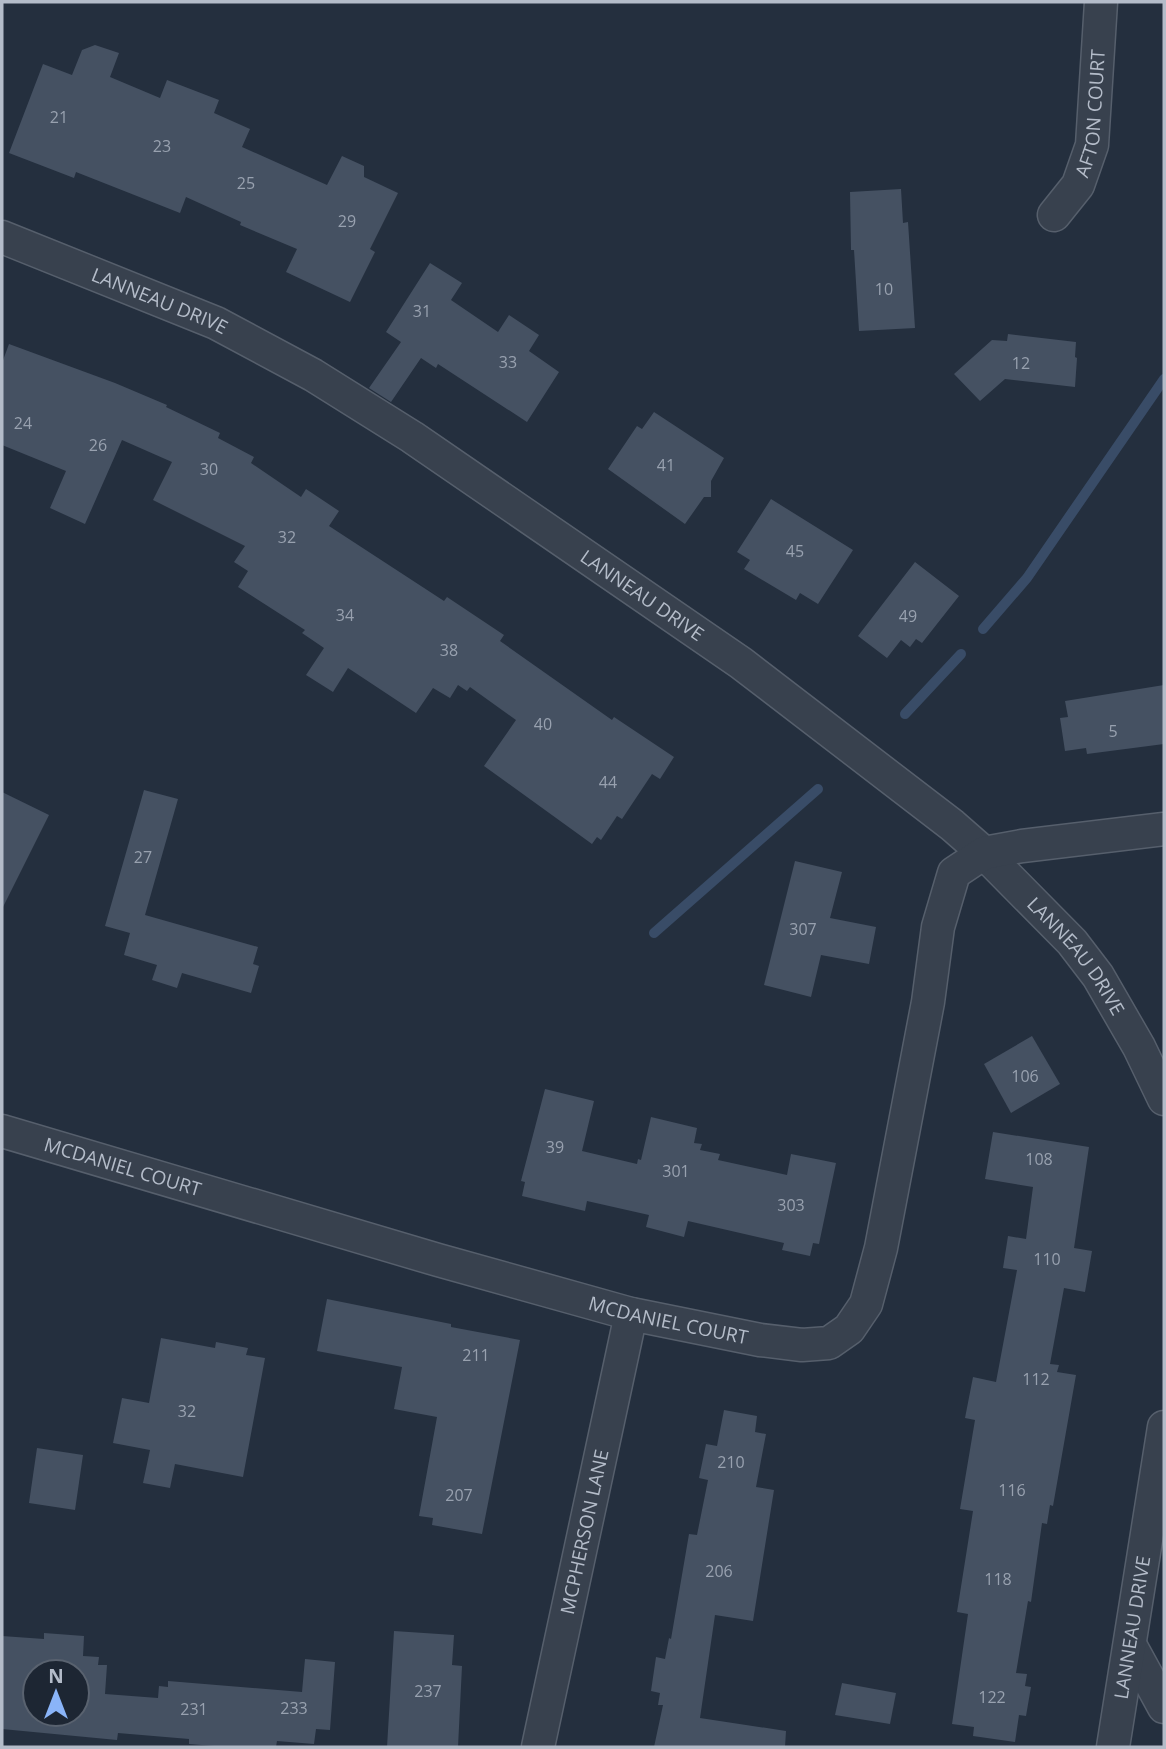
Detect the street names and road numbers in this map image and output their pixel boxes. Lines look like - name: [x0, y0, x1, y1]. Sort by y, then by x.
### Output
- street label: AFTON COURT: [1069, 48, 1111, 181]
- street label: LANNEAU DRIVE: [88, 261, 232, 340]
- street label: LANNEAU DRIVE: [575, 544, 709, 647]
- street label: LANNEAU DRIVE: [1021, 891, 1131, 1020]
- street label: MCDANIEL COURT: [41, 1131, 205, 1202]
- street label: MCDANIEL COURT: [586, 1290, 751, 1350]
- street label: MCPHERSON LANE: [554, 1447, 615, 1617]
- street label: LANNEAU DRIVE: [1108, 1554, 1156, 1701]

